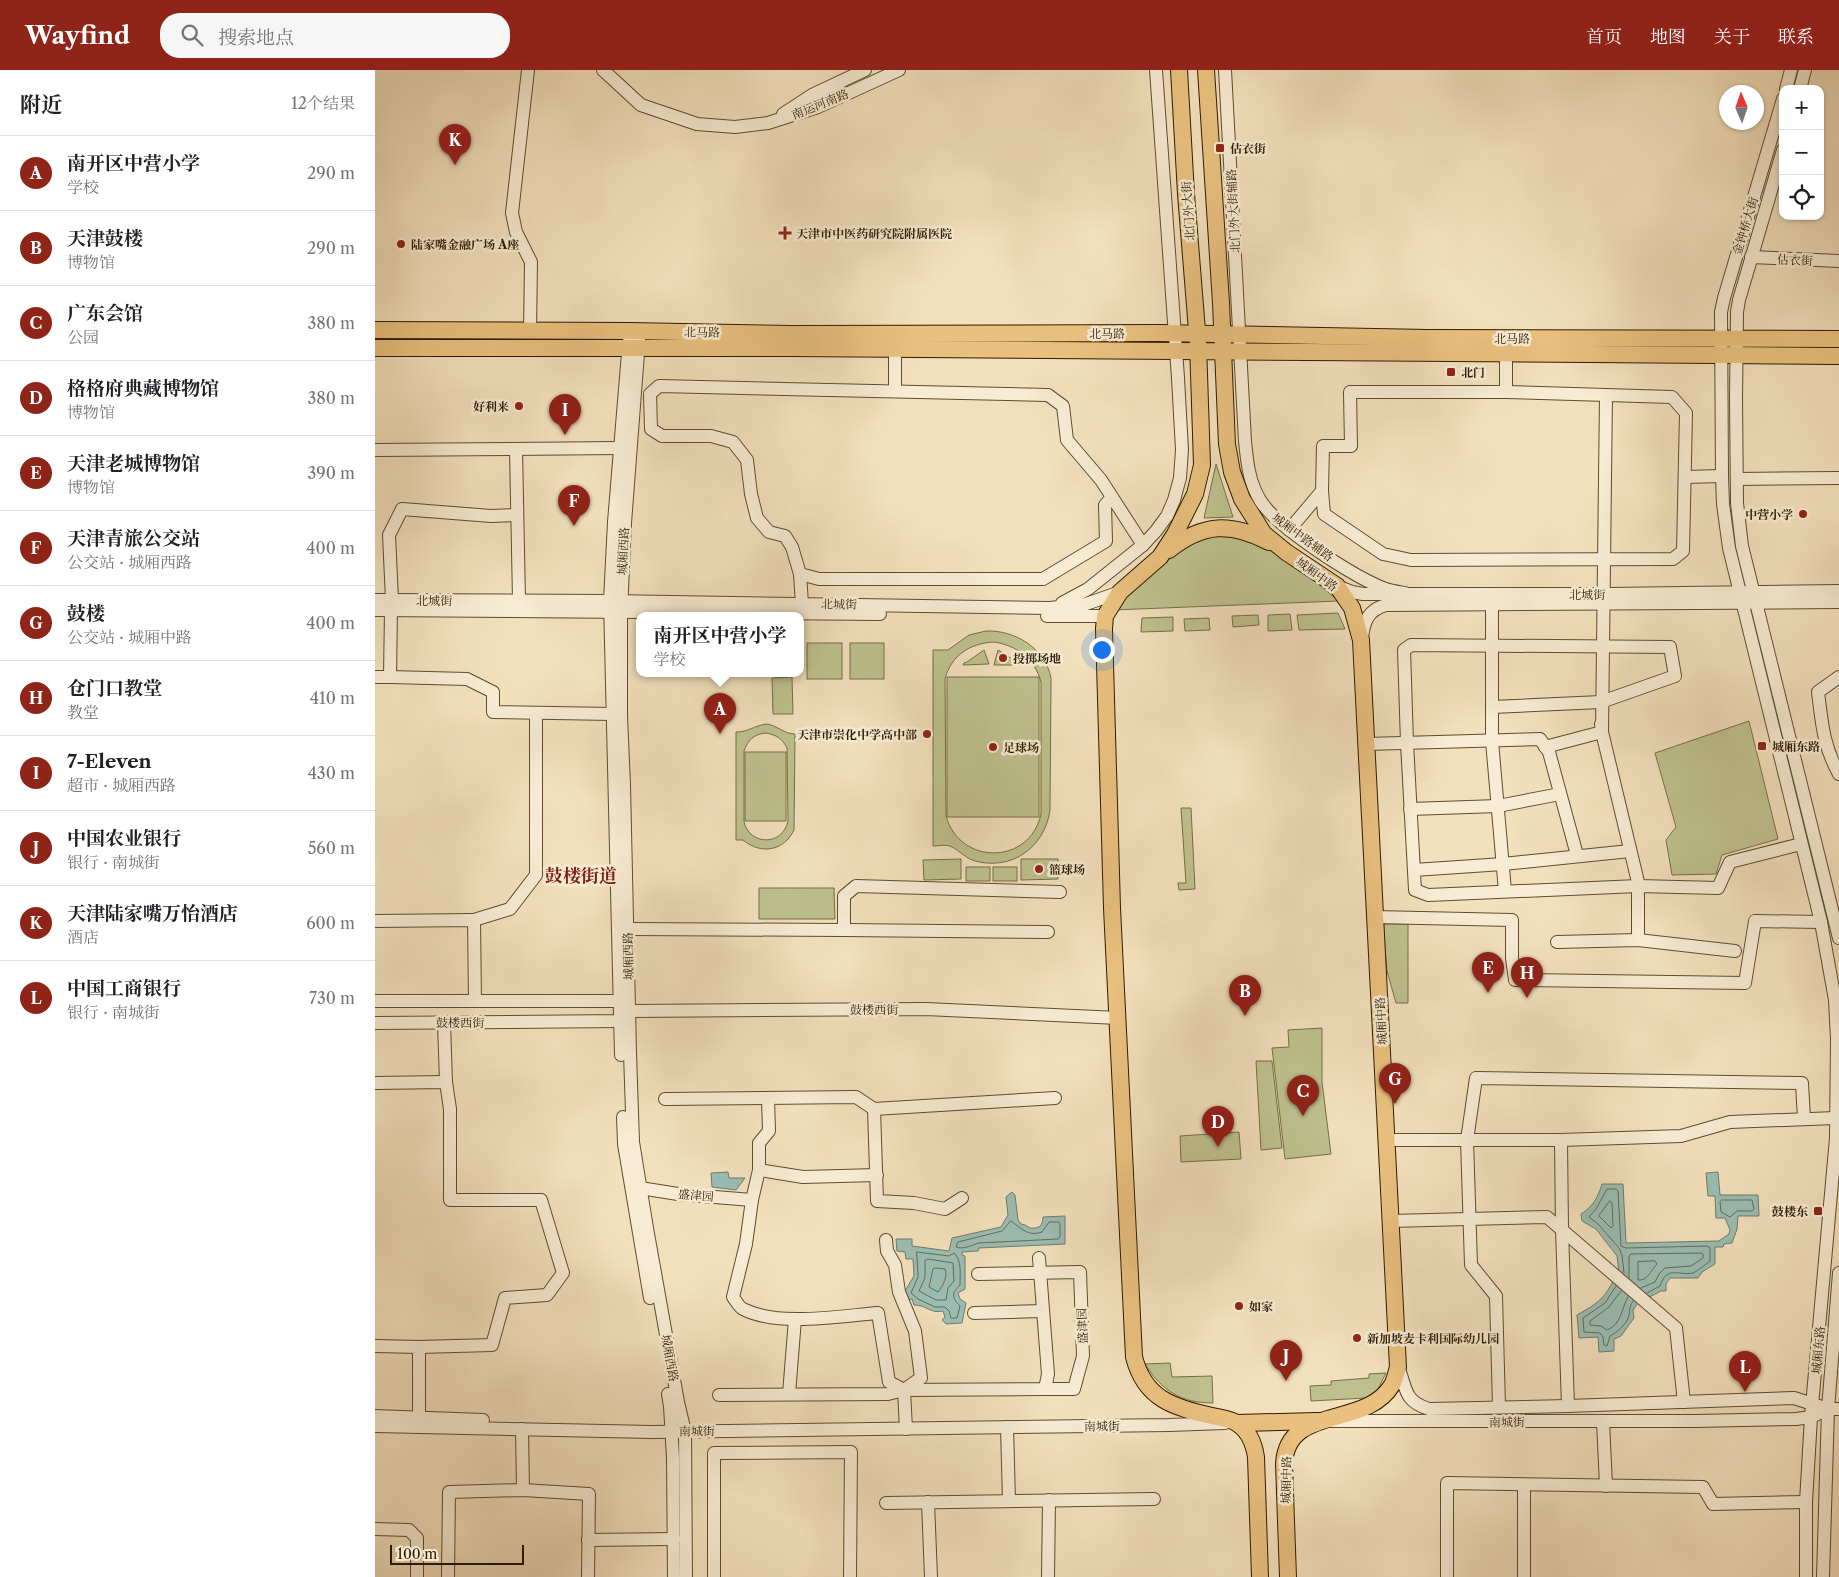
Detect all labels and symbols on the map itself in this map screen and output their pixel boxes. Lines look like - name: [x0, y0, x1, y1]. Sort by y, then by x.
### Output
- north arrow: [1719, 85, 1764, 130]
- street label: 南运河南路: [789, 86, 851, 122]
- pin: K: [439, 124, 471, 165]
- place label: 估衣街: [1230, 141, 1266, 156]
- marker: 估衣街: [1214, 142, 1226, 154]
- street label: 北门外大街辅路: [1223, 169, 1243, 253]
- street label: 北门外大街: [1178, 180, 1198, 241]
- street label: 金钟桥大街: [1729, 194, 1761, 257]
- marker: 天津市中医药研究院附属医院: [778, 226, 792, 240]
- place label: 天津市中医药研究院附属医院: [796, 226, 952, 241]
- place label: 陆家嘴金融广场 A座: [411, 237, 519, 252]
- marker: 陆家嘴金融广场 A座: [395, 238, 407, 250]
- street label: 估衣街: [1777, 252, 1814, 268]
- street label: 北马路: [684, 324, 720, 340]
- street label: 北马路: [1089, 326, 1125, 341]
- street label: 北马路: [1494, 331, 1530, 346]
- place label: 北门: [1461, 365, 1485, 380]
- marker: 北门: [1445, 366, 1457, 378]
- pin: I: [549, 394, 581, 435]
- place label: 好利来: [473, 399, 509, 414]
- marker: 好利来: [513, 400, 525, 412]
- pin: F: [558, 485, 590, 526]
- place label: 中营小学: [1745, 507, 1793, 522]
- marker: 中营小学: [1797, 508, 1809, 520]
- street label: 城厢中路辅路: [1269, 510, 1337, 564]
- street label: 城厢西路: [614, 527, 632, 575]
- street label: 城厢中路: [1293, 554, 1341, 594]
- street label: 北城街: [1569, 587, 1606, 602]
- street label: 北城街: [416, 593, 453, 608]
- street label: 北城街: [821, 596, 858, 612]
- your location: [1089, 637, 1115, 663]
- place label: 投掷场地: [1013, 651, 1061, 666]
- marker: 投掷场地: [997, 652, 1009, 664]
- pin: A: [704, 693, 736, 734]
- place label: 天津市崇化中学高中部: [797, 727, 917, 742]
- marker: 天津市崇化中学高中部: [921, 728, 933, 740]
- place label: 城厢东路: [1772, 739, 1820, 754]
- place label: 足球场: [1003, 740, 1039, 755]
- marker: 城厢东路: [1756, 740, 1768, 752]
- marker: 足球场: [987, 741, 999, 753]
- place label: 篮球场: [1049, 862, 1085, 877]
- marker: 篮球场: [1033, 863, 1045, 875]
- district label: 鼓楼街道: [545, 865, 617, 887]
- street label: 城厢西路: [620, 932, 636, 980]
- pin: E: [1472, 952, 1504, 993]
- pin: H: [1511, 957, 1543, 998]
- pin: B: [1229, 975, 1261, 1016]
- street label: 城厢中路: [1372, 997, 1390, 1045]
- street label: 鼓楼西街: [850, 1002, 899, 1017]
- street label: 鼓楼西街: [436, 1015, 485, 1030]
- pin: G: [1379, 1063, 1411, 1104]
- pin: C: [1287, 1075, 1319, 1116]
- pin: D: [1202, 1106, 1234, 1147]
- street label: 盛津园: [677, 1186, 715, 1204]
- place label: 鼓楼东: [1772, 1204, 1808, 1219]
- marker: 鼓楼东: [1812, 1205, 1824, 1217]
- place label: 如家: [1249, 1299, 1273, 1314]
- marker: 如家: [1233, 1300, 1245, 1312]
- street label: 盛津园: [1074, 1308, 1090, 1344]
- street label: 城厢东路: [1808, 1325, 1828, 1375]
- place label: 新加坡麦卡利国际幼儿园: [1367, 1331, 1499, 1346]
- marker: 新加坡麦卡利国际幼儿园: [1351, 1332, 1363, 1344]
- street label: 城厢西路: [658, 1333, 682, 1383]
- pin: J: [1270, 1340, 1302, 1381]
- pin: L: [1729, 1351, 1761, 1392]
- street label: 南城街: [1489, 1414, 1526, 1430]
- street label: 南城街: [1084, 1418, 1121, 1434]
- street label: 南城街: [679, 1423, 716, 1439]
- street label: 城厢中路: [1278, 1456, 1294, 1504]
- scale bar: [390, 1542, 524, 1565]

